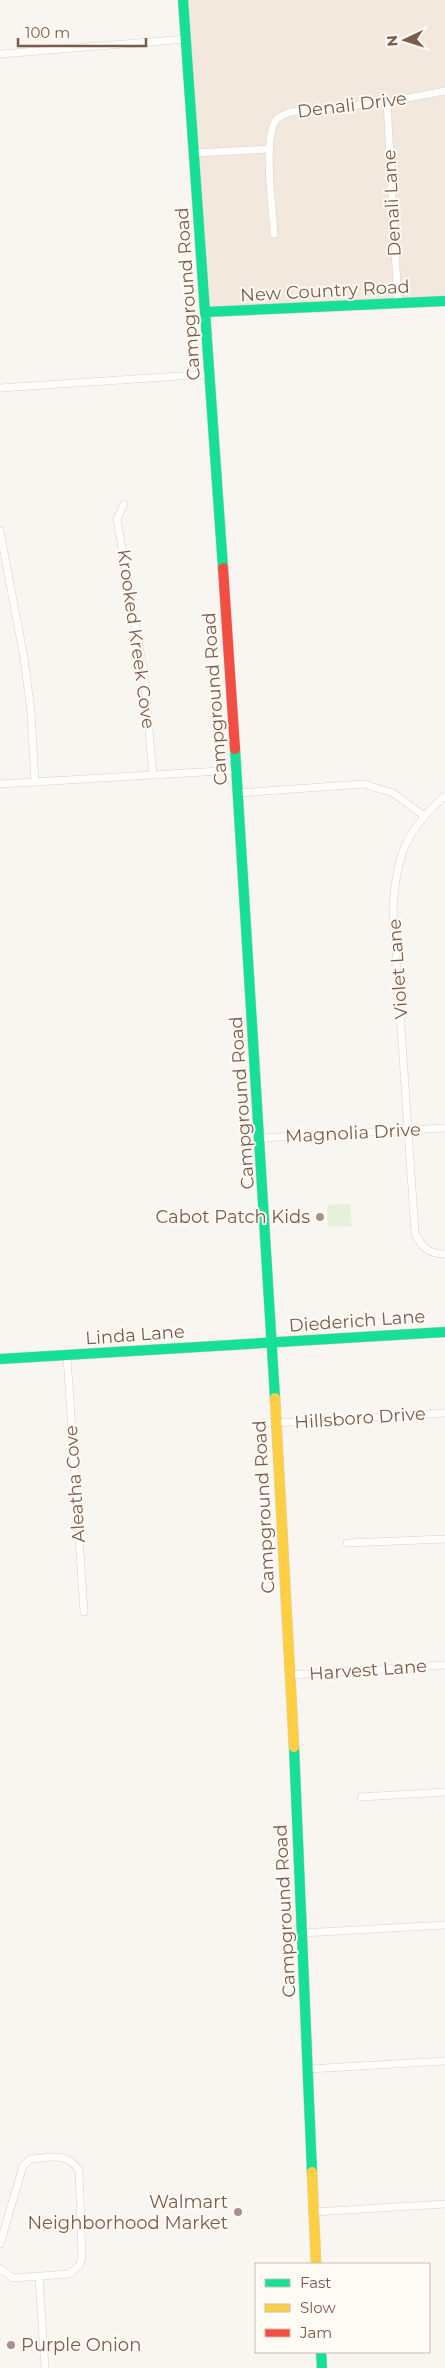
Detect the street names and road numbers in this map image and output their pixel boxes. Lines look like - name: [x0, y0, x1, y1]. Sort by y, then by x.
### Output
- street label: Denali Drive: [296, 87, 408, 123]
- street label: Denali Lane: [378, 149, 406, 257]
- street label: Campground Road: [171, 207, 205, 381]
- street label: New Country Road: [240, 276, 410, 306]
- street label: Krooked Kreek Cove: [113, 548, 159, 730]
- street label: Campground Road: [198, 612, 232, 786]
- street label: Violet Lane: [384, 918, 412, 1020]
- street label: Campground Road: [225, 1016, 259, 1190]
- street label: Magnolia Drive: [285, 1118, 421, 1148]
- street label: Diederich Lane: [288, 1305, 426, 1337]
- street label: Linda Lane: [85, 1321, 185, 1349]
- street label: Hillsboro Drive: [294, 1402, 427, 1434]
- street label: Campground Road: [248, 1420, 280, 1594]
- street label: Aleatha Cove: [60, 1424, 90, 1543]
- street label: Harvest Lane: [308, 1655, 428, 1685]
- street label: Campground Road: [269, 1824, 301, 1998]

